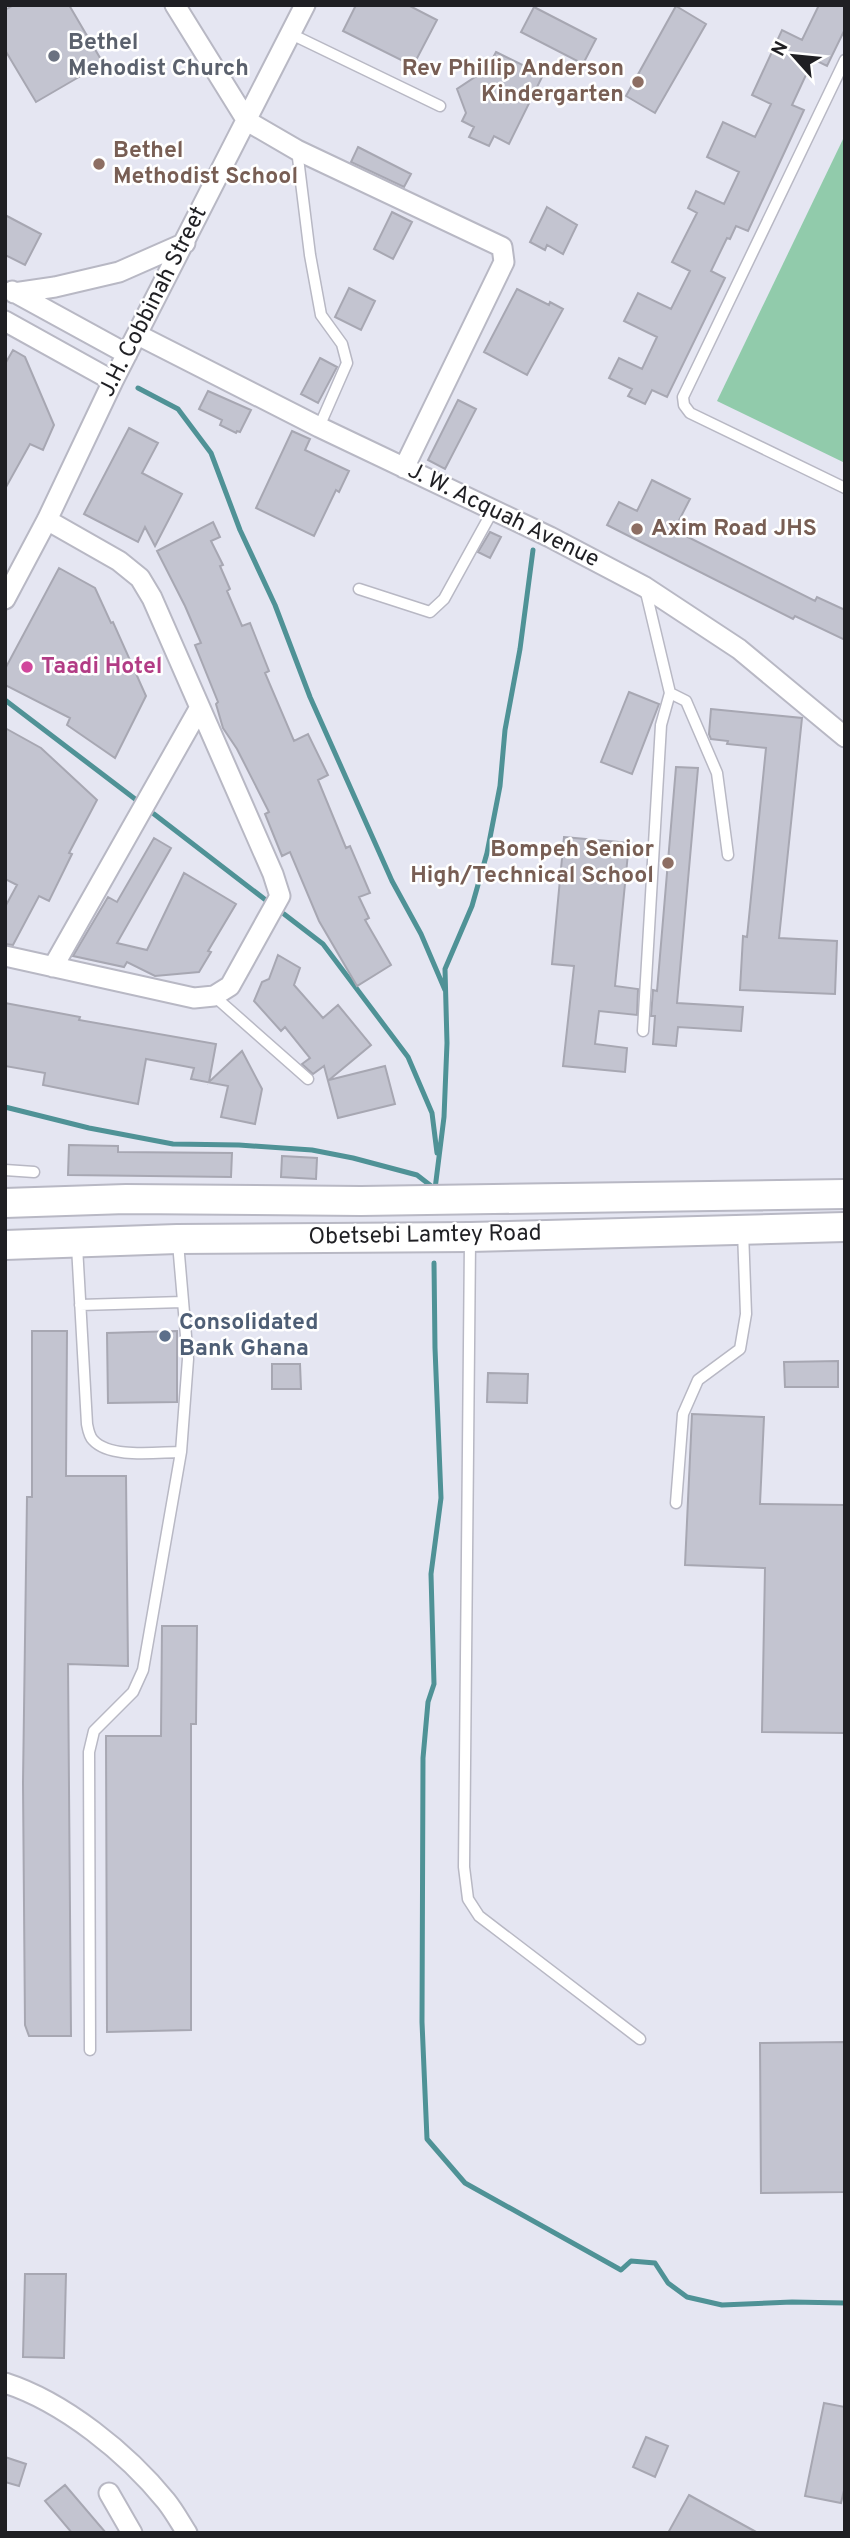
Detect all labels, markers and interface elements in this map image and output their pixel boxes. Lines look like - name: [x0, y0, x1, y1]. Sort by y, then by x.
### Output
- north arrow: [759, 21, 829, 91]
- place label: Bethel Mehodist Church: [68, 29, 249, 84]
- text: N: [767, 38, 794, 61]
- marker: Bethel Mehodist Church: [46, 48, 62, 64]
- place label: Rev Phillip Anderson Kindergarten: [402, 55, 624, 110]
- marker: Rev Phillip Anderson Kindergarten: [630, 74, 646, 90]
- place label: Bethel Methodist School: [113, 137, 298, 192]
- marker: Bethel Methodist School: [91, 156, 107, 172]
- street label: J.H. Cobbinah Street: [93, 202, 215, 402]
- street label: J. W. Acquah Avenue: [402, 457, 604, 575]
- place label: Axim Road JHS: [651, 515, 817, 544]
- marker: Axim Road JHS: [629, 521, 645, 537]
- place label: Taadi Hotel: [41, 653, 162, 682]
- marker: Taadi Hotel: [19, 659, 35, 675]
- place label: Bompeh Senior High/Technical School: [410, 836, 654, 891]
- marker: Bompeh Senior High/Technical School: [660, 855, 676, 871]
- street label: Obetsebi Lamtey Road: [308, 1219, 542, 1253]
- place label: Consolidated Bank Ghana: [179, 1309, 319, 1364]
- marker: Consolidated Bank Ghana: [157, 1328, 173, 1344]

